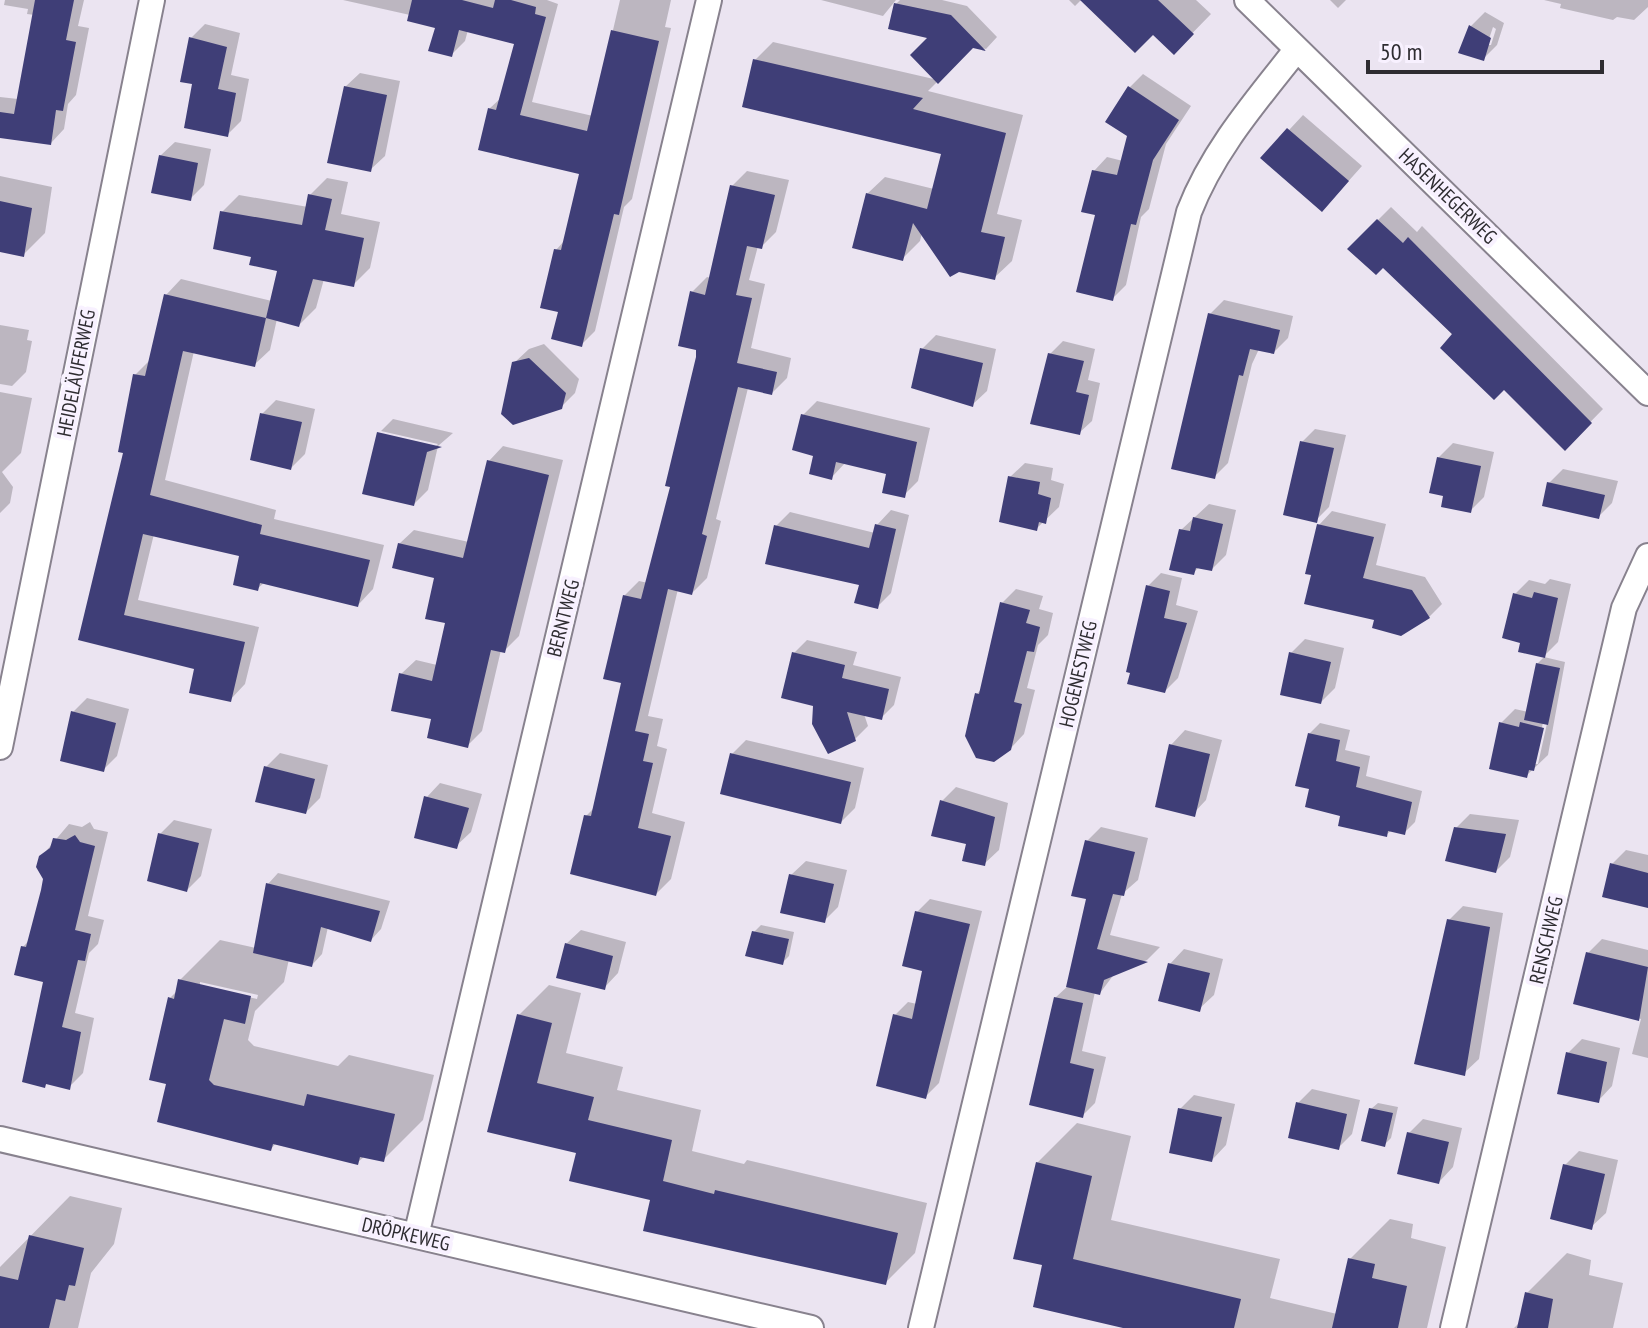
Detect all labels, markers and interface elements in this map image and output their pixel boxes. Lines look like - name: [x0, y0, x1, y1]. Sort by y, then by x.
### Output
- scale bar: [1368, 24, 1602, 74]
- text: 50 m: [1380, 36, 1422, 67]
- street label: HASENHEGERWEG: [1393, 143, 1503, 249]
- street label: HEIDELÄUFERWEG: [51, 307, 101, 439]
- street label: BERNTWEG: [541, 577, 585, 659]
- street label: HOGENESTWEG: [1053, 618, 1103, 730]
- street label: RENSCHWEG: [1523, 894, 1569, 986]
- street label: DRÖPKEWEG: [359, 1211, 453, 1257]

